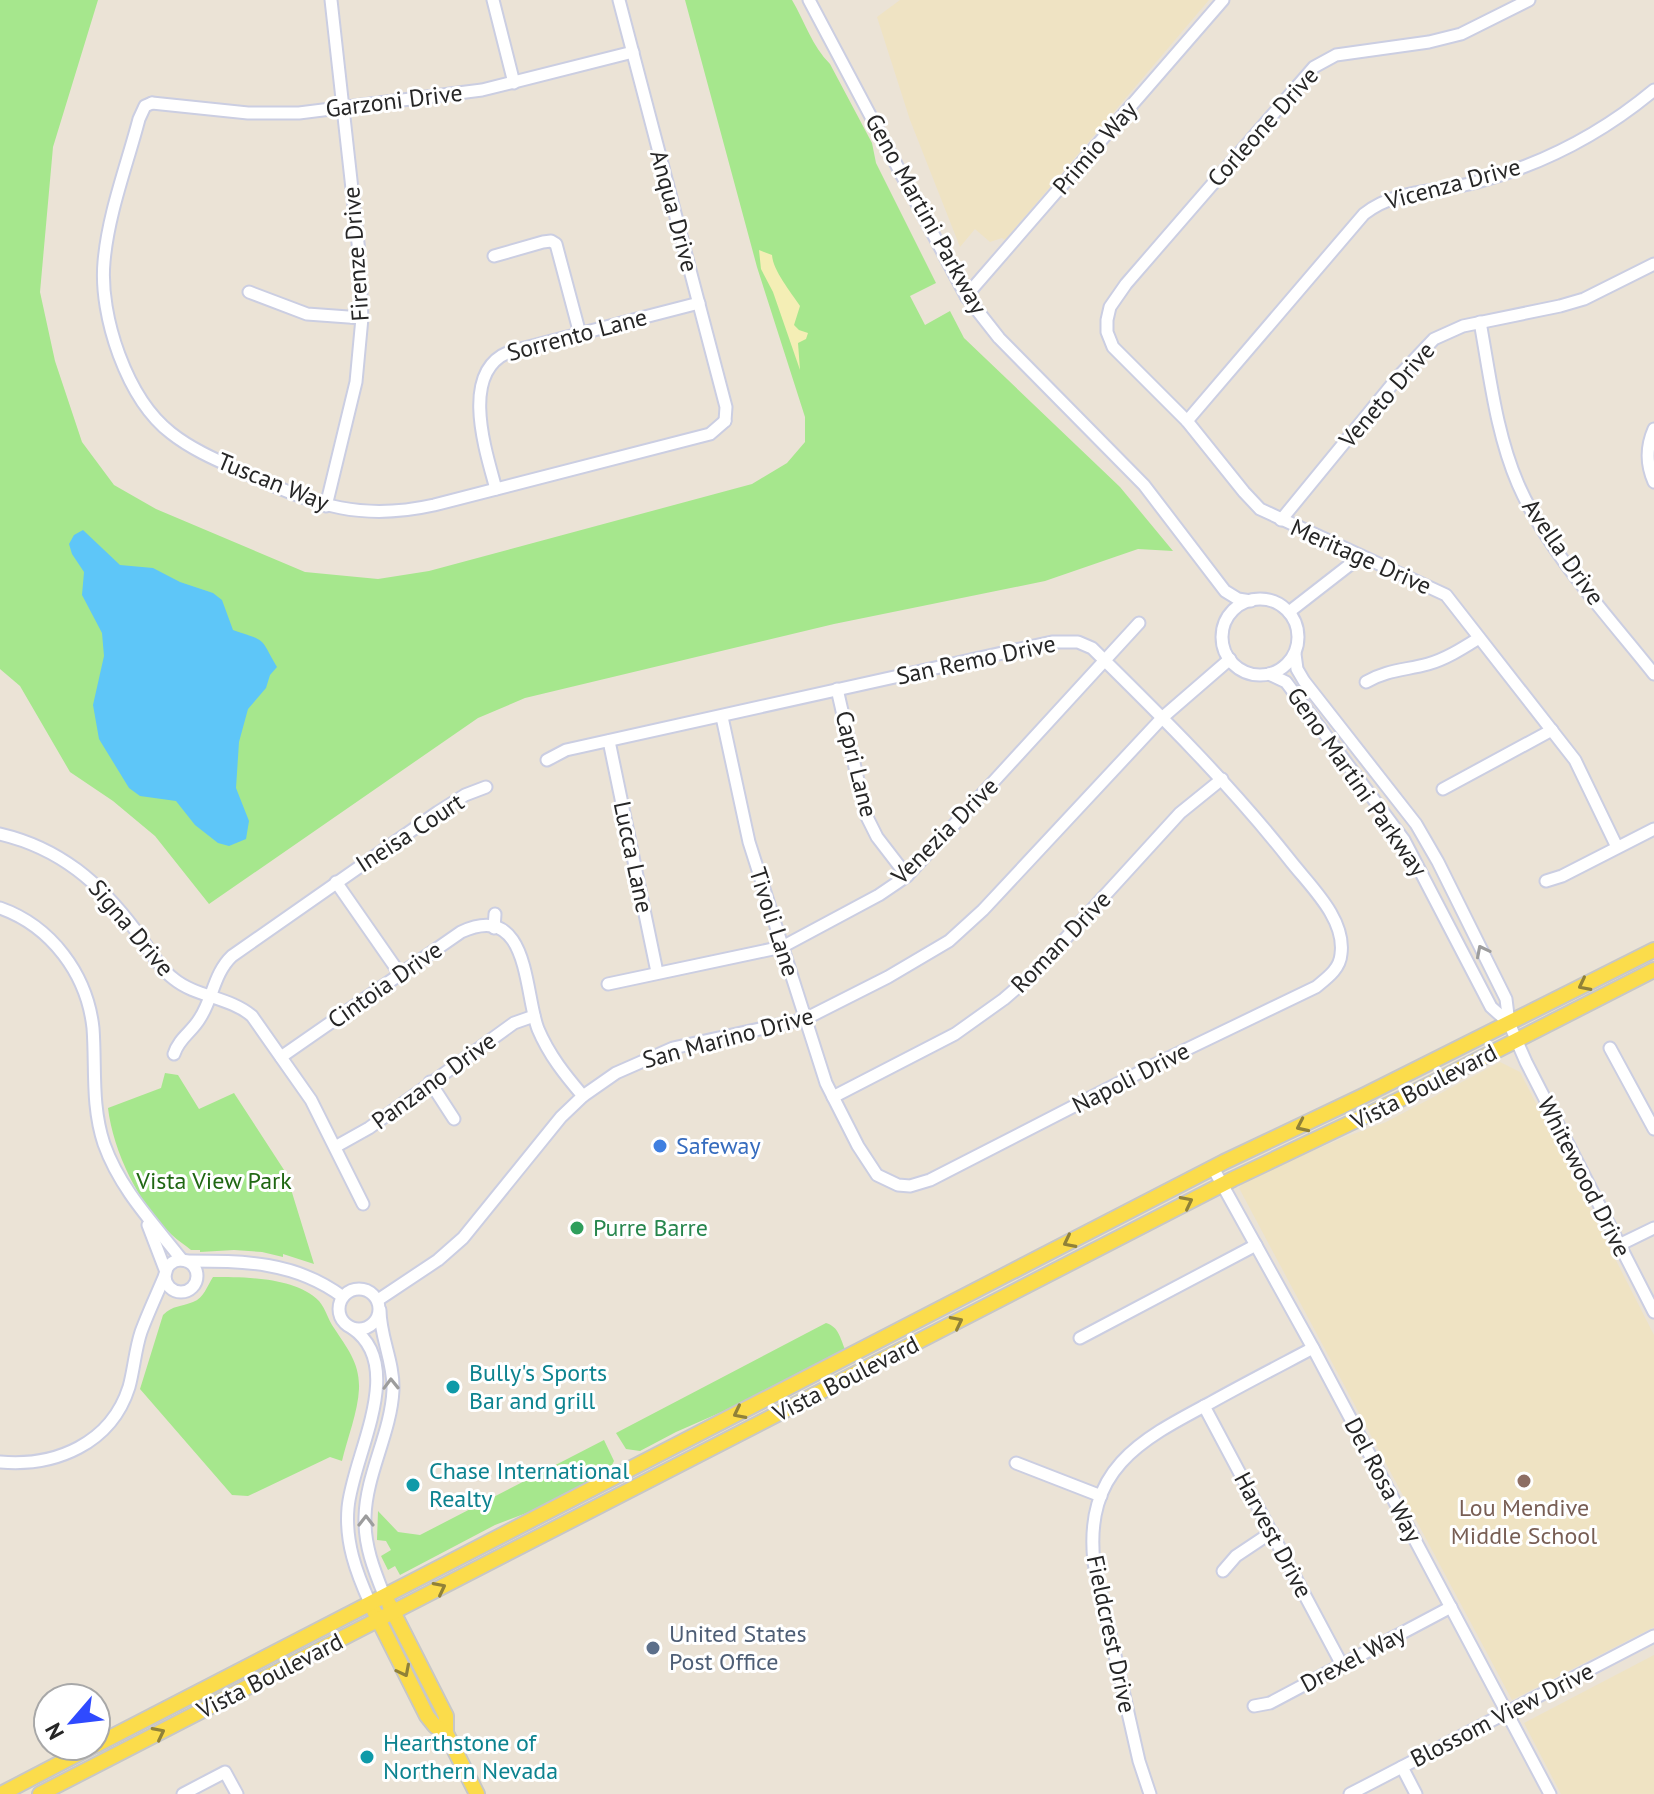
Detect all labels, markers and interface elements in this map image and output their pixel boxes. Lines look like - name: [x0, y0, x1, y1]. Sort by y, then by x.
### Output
- street label: Corleone Drive: [1201, 60, 1325, 193]
- street label: Garzoni Drive: [324, 77, 464, 124]
- street label: Primio Way: [1046, 95, 1144, 201]
- street label: Geno Martini Parkway: [858, 108, 994, 319]
- street label: Anqua Drive: [643, 146, 706, 275]
- street label: Vicenza Drive: [1381, 151, 1524, 217]
- street label: Firenze Drive: [335, 186, 376, 322]
- street label: Sorrento Lane: [504, 301, 650, 368]
- street label: Veneto Drive: [1331, 335, 1441, 455]
- street label: Tuscan Way: [213, 445, 334, 518]
- street label: Avella Drive: [1515, 493, 1611, 611]
- street label: Meritage Drive: [1286, 512, 1437, 601]
- street label: San Remo Drive: [893, 628, 1058, 692]
- street label: Geno Martini Parkway: [1280, 681, 1434, 883]
- street label: Capri Lane: [828, 708, 885, 820]
- street label: Venezia Drive: [884, 771, 1005, 891]
- street label: Ineisa Court: [350, 786, 470, 879]
- street label: Lucca Lane: [607, 798, 660, 916]
- street label: Tivoli Lane: [742, 863, 807, 980]
- street label: Signa Drive: [82, 873, 181, 983]
- street label: Roman Drive: [1004, 884, 1117, 999]
- street label: Cintoia Drive: [322, 934, 448, 1035]
- one-way arrow: [1476, 944, 1492, 959]
- one-way arrow: [1578, 975, 1593, 990]
- street label: San Marino Drive: [639, 1000, 817, 1075]
- street label: Panzano Drive: [365, 1025, 502, 1136]
- street label: Napoli Drive: [1067, 1035, 1195, 1120]
- street label: Vista Boulevard: [1345, 1037, 1502, 1137]
- street label: Whitewood Drive: [1531, 1092, 1638, 1262]
- one-way arrow: [1295, 1116, 1310, 1132]
- place label: Safeway: [676, 1130, 761, 1161]
- marker: Safeway: [651, 1137, 669, 1155]
- park label: Vista View Park: [135, 1165, 292, 1196]
- one-way arrow: [1179, 1196, 1194, 1212]
- place label: Purre Barre: [593, 1212, 708, 1243]
- marker: Purre Barre: [568, 1219, 586, 1237]
- one-way arrow: [1063, 1233, 1078, 1248]
- one-way arrow: [948, 1316, 963, 1331]
- street label: Vista Boulevard: [767, 1329, 924, 1429]
- place label: Bully's Sports Bar and grill: [469, 1357, 607, 1416]
- one-way arrow: [382, 1377, 400, 1390]
- marker: Bully's Sports Bar and grill: [444, 1378, 462, 1396]
- one-way arrow: [732, 1404, 747, 1419]
- street label: Del Rosa Way: [1338, 1412, 1429, 1548]
- place label: Chase International Realty: [429, 1455, 629, 1514]
- street label: Harvest Drive: [1227, 1467, 1320, 1603]
- marker: Lou Mendive Middle School: [1515, 1472, 1533, 1490]
- marker: Chase International Realty: [404, 1476, 422, 1494]
- place label: Lou Mendive Middle School: [1451, 1492, 1597, 1551]
- one-way arrow: [357, 1514, 375, 1527]
- street label: Fieldcrest Drive: [1080, 1552, 1143, 1716]
- one-way arrow: [432, 1582, 447, 1597]
- place label: United States Post Office: [669, 1618, 807, 1677]
- street label: Drexel Way: [1295, 1618, 1411, 1699]
- street label: Vista Boulevard: [191, 1626, 348, 1726]
- marker: United States Post Office: [644, 1639, 662, 1657]
- street label: Blossom View Drive: [1405, 1655, 1599, 1774]
- one-way arrow: [395, 1663, 410, 1677]
- north arrow: [32, 1682, 112, 1762]
- text: N: [39, 1718, 70, 1744]
- one-way arrow: [151, 1727, 166, 1742]
- place label: Hearthstone of Northern Nevada: [383, 1727, 558, 1786]
- marker: Hearthstone of Northern Nevada: [358, 1748, 376, 1766]

